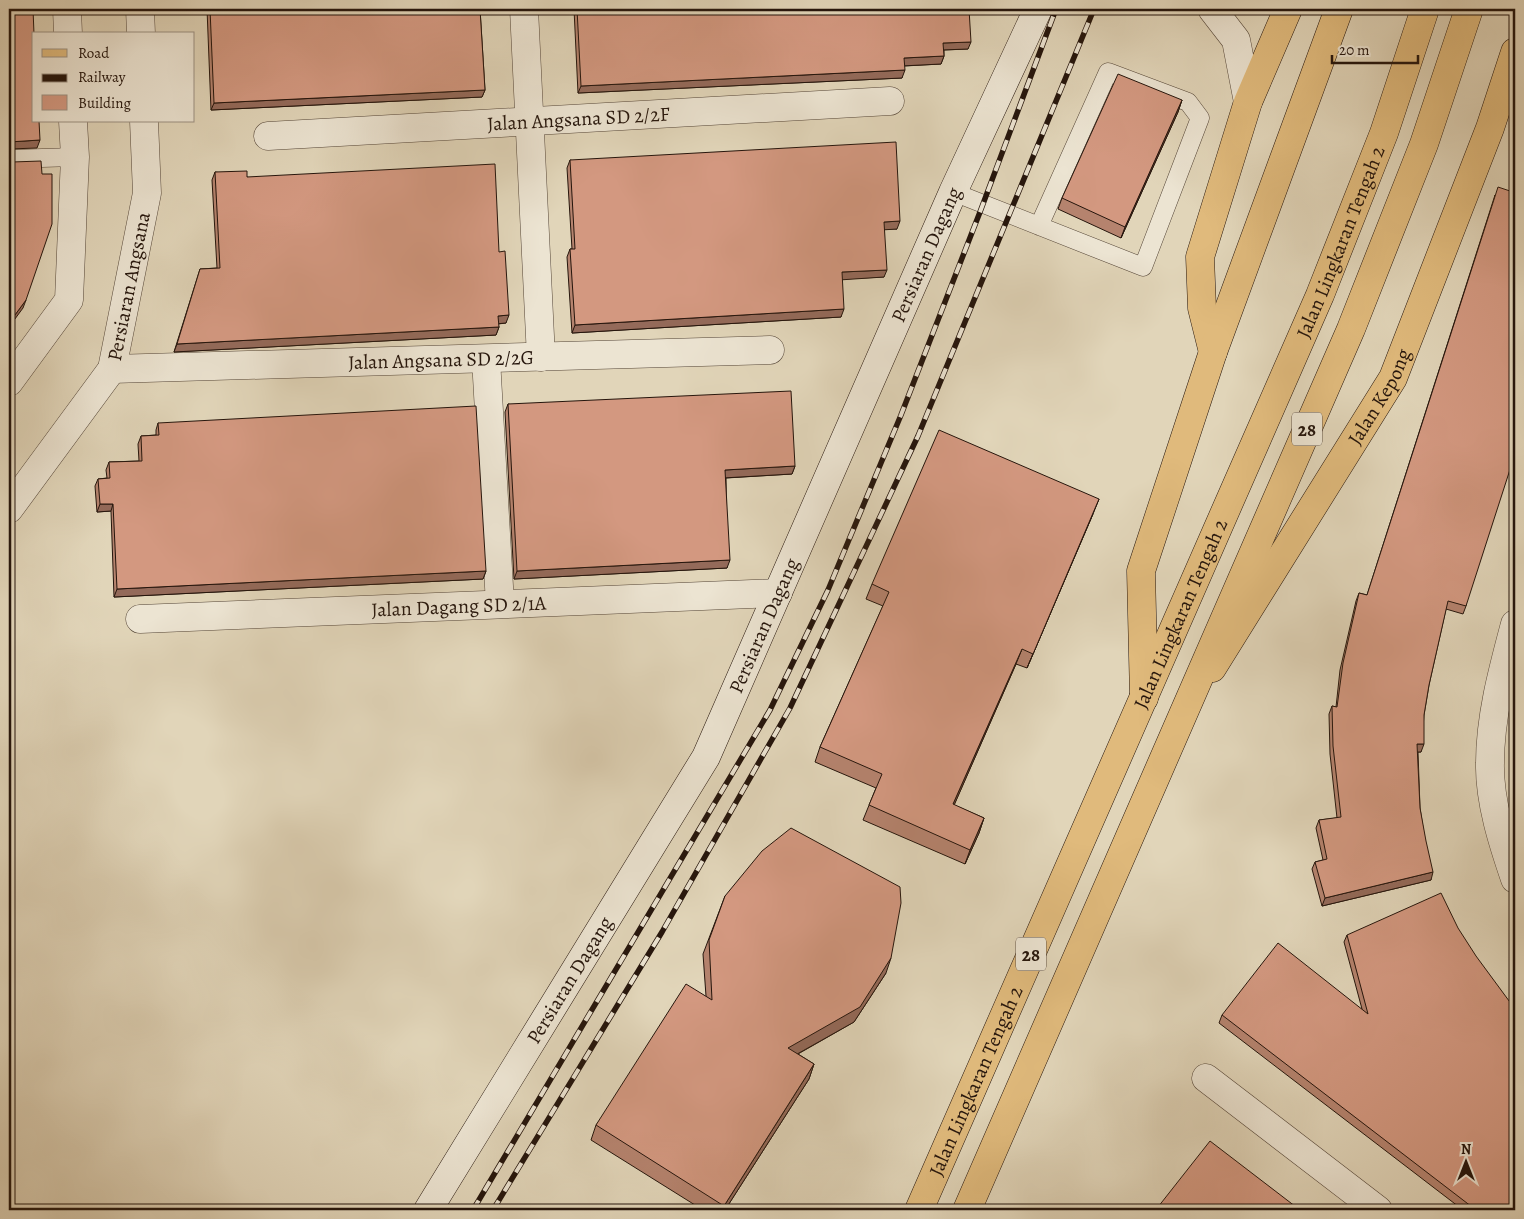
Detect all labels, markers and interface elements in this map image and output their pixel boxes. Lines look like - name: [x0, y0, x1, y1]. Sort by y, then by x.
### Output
- legend: [32, 32, 195, 122]
- scale bar: [1332, 32, 1418, 64]
- text: 20 m: [1339, 40, 1370, 60]
- text: Road: [78, 43, 110, 63]
- text: Railway: [78, 67, 126, 87]
- text: Building: [78, 93, 131, 113]
- street label: Jalan Angsana SD 2/2F: [487, 100, 671, 138]
- street label: Jalan Lingkaran Tengah 2: [1290, 142, 1392, 342]
- street label: Persiaran Dagang: [885, 183, 968, 326]
- street label: Persiaran Angsana: [101, 209, 157, 363]
- street label: Jalan Angsana SD 2/2G: [348, 344, 534, 376]
- street label: Jalan Kepong: [1342, 345, 1417, 450]
- road number: 28: [1292, 412, 1322, 446]
- street label: Jalan Lingkaran Tengah 2: [1127, 514, 1234, 713]
- street label: Persiaran Dagang: [723, 554, 805, 698]
- street label: Jalan Dagang SD 2/1A: [371, 589, 547, 624]
- street label: Persiaran Dagang: [520, 911, 619, 1049]
- road number: 28: [1016, 938, 1046, 971]
- street label: Jalan Lingkaran Tengah 2: [923, 981, 1030, 1180]
- north arrow: [1442, 1136, 1492, 1186]
- text: N: [1461, 1140, 1471, 1159]

